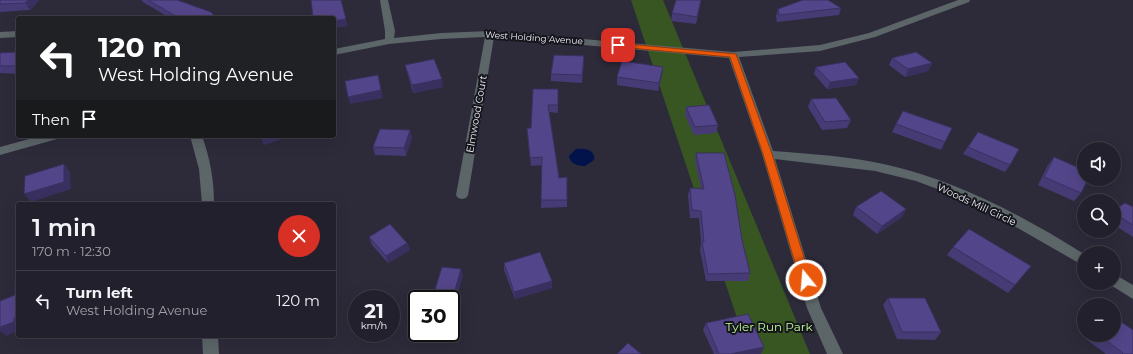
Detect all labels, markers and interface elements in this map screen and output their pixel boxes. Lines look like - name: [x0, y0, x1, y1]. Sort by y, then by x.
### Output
- pin: [601, 28, 635, 62]
- street label: West Holding Avenue: [485, 29, 584, 46]
- text: 120 m: [98, 30, 182, 64]
- icon: left: [32, 32, 84, 84]
- icon: arrive: [607, 34, 629, 56]
- text: West Holding Avenue: [98, 64, 294, 86]
- street label: Elmwood Court: [463, 74, 490, 154]
- icon: arrive: [78, 108, 100, 130]
- text: Then: [32, 110, 70, 129]
- map controls: [1077, 142, 1121, 342]
- button: sound: [1077, 142, 1121, 186]
- street label: Woods Mill Circle: [935, 180, 1018, 228]
- button: search: [1077, 194, 1121, 238]
- text: 1 min: [32, 213, 96, 242]
- button: close: [278, 215, 320, 257]
- text: 170 m · 12:30: [32, 243, 111, 259]
- button: +: [1077, 246, 1121, 290]
- position arrow: [785, 259, 827, 301]
- text: Turn left: [66, 283, 133, 302]
- icon: left: [32, 290, 54, 312]
- speed limit sign: 30: [408, 290, 460, 342]
- text: 120 m: [276, 291, 320, 310]
- button: −: [1077, 298, 1121, 342]
- text: 21: [364, 299, 384, 323]
- text: West Holding Avenue: [66, 302, 207, 318]
- text: km/h: [361, 319, 387, 332]
- park label: Tyler Run Park: [725, 319, 813, 334]

